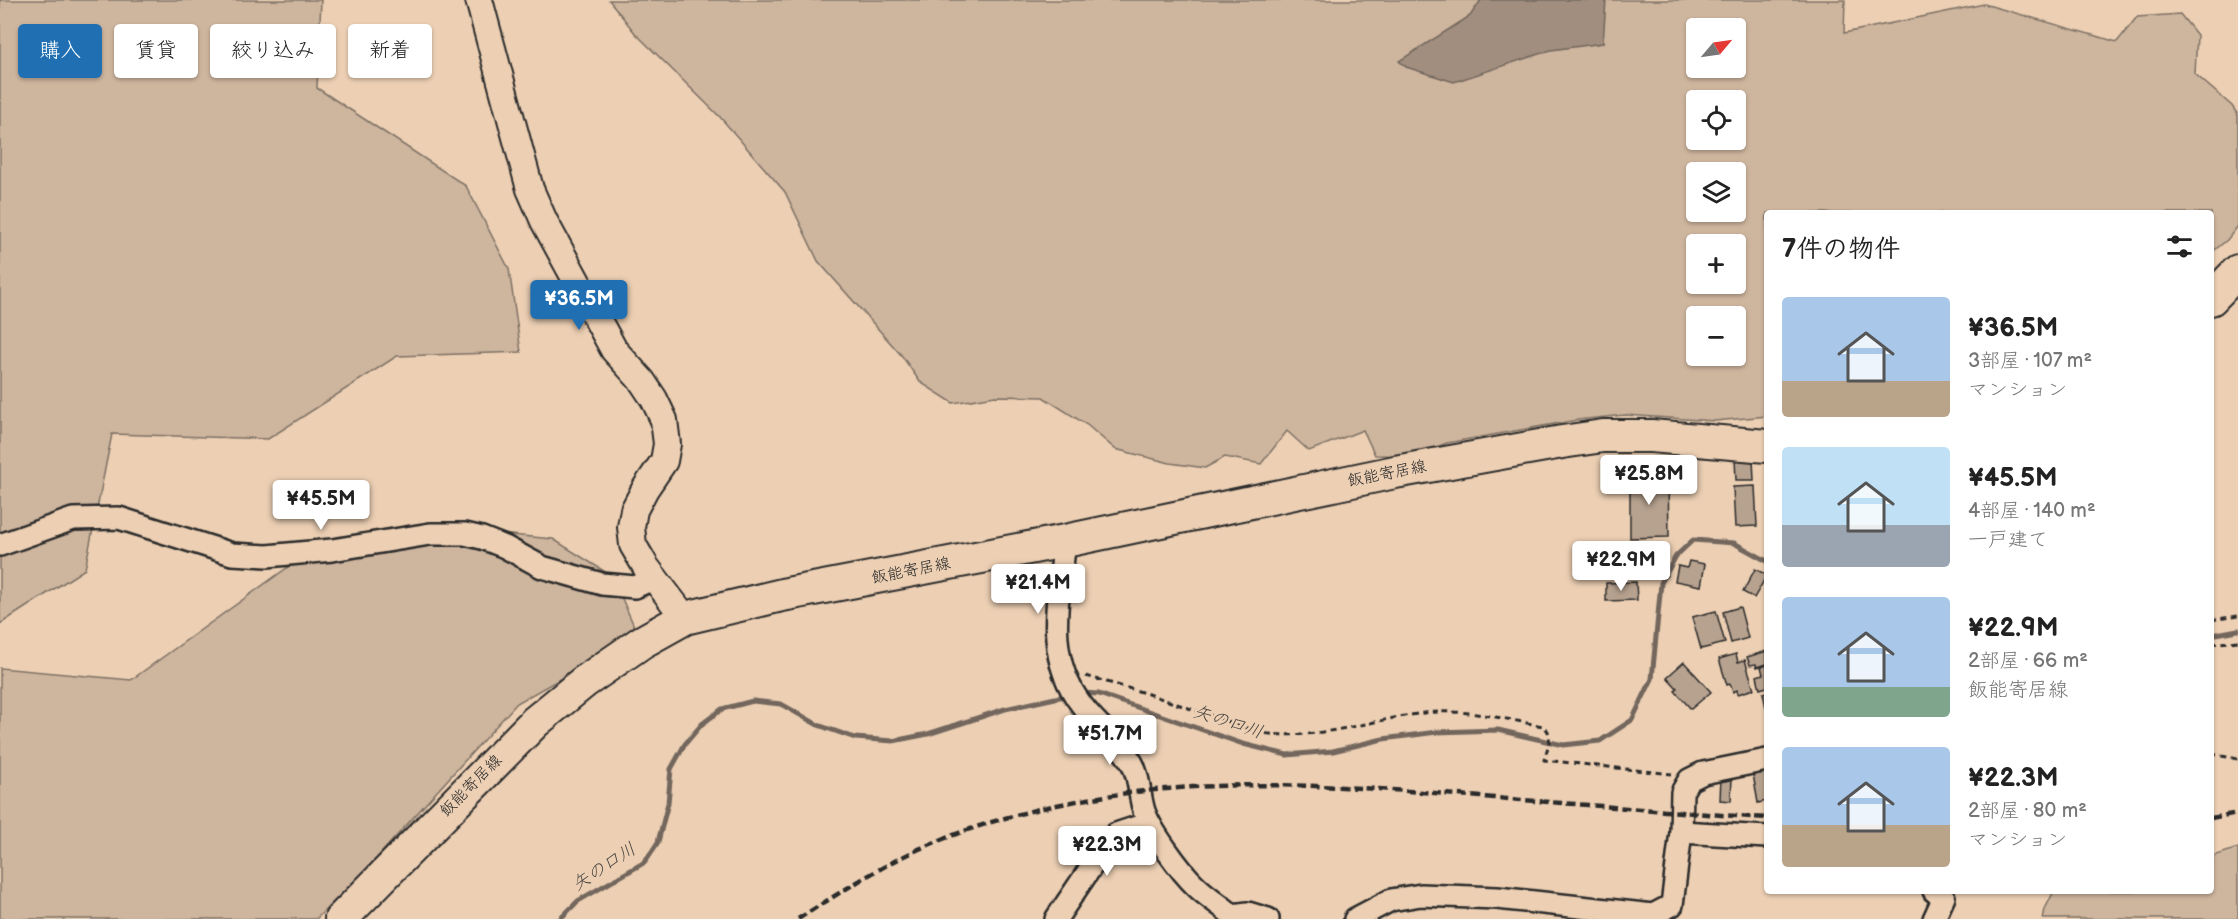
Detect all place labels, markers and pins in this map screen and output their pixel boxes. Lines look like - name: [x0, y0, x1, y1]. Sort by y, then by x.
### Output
- pin: ¥36.5M: [530, 280, 628, 331]
- pin: ¥25.8M: [1600, 455, 1698, 506]
- pin: ¥45.5M: [272, 480, 370, 531]
- pin: ¥22.9M: [1572, 541, 1670, 592]
- pin: ¥21.4M: [989, 564, 1087, 615]
- pin: ¥51.7M: [1061, 715, 1159, 766]
- pin: ¥22.3M: [1058, 826, 1156, 877]

